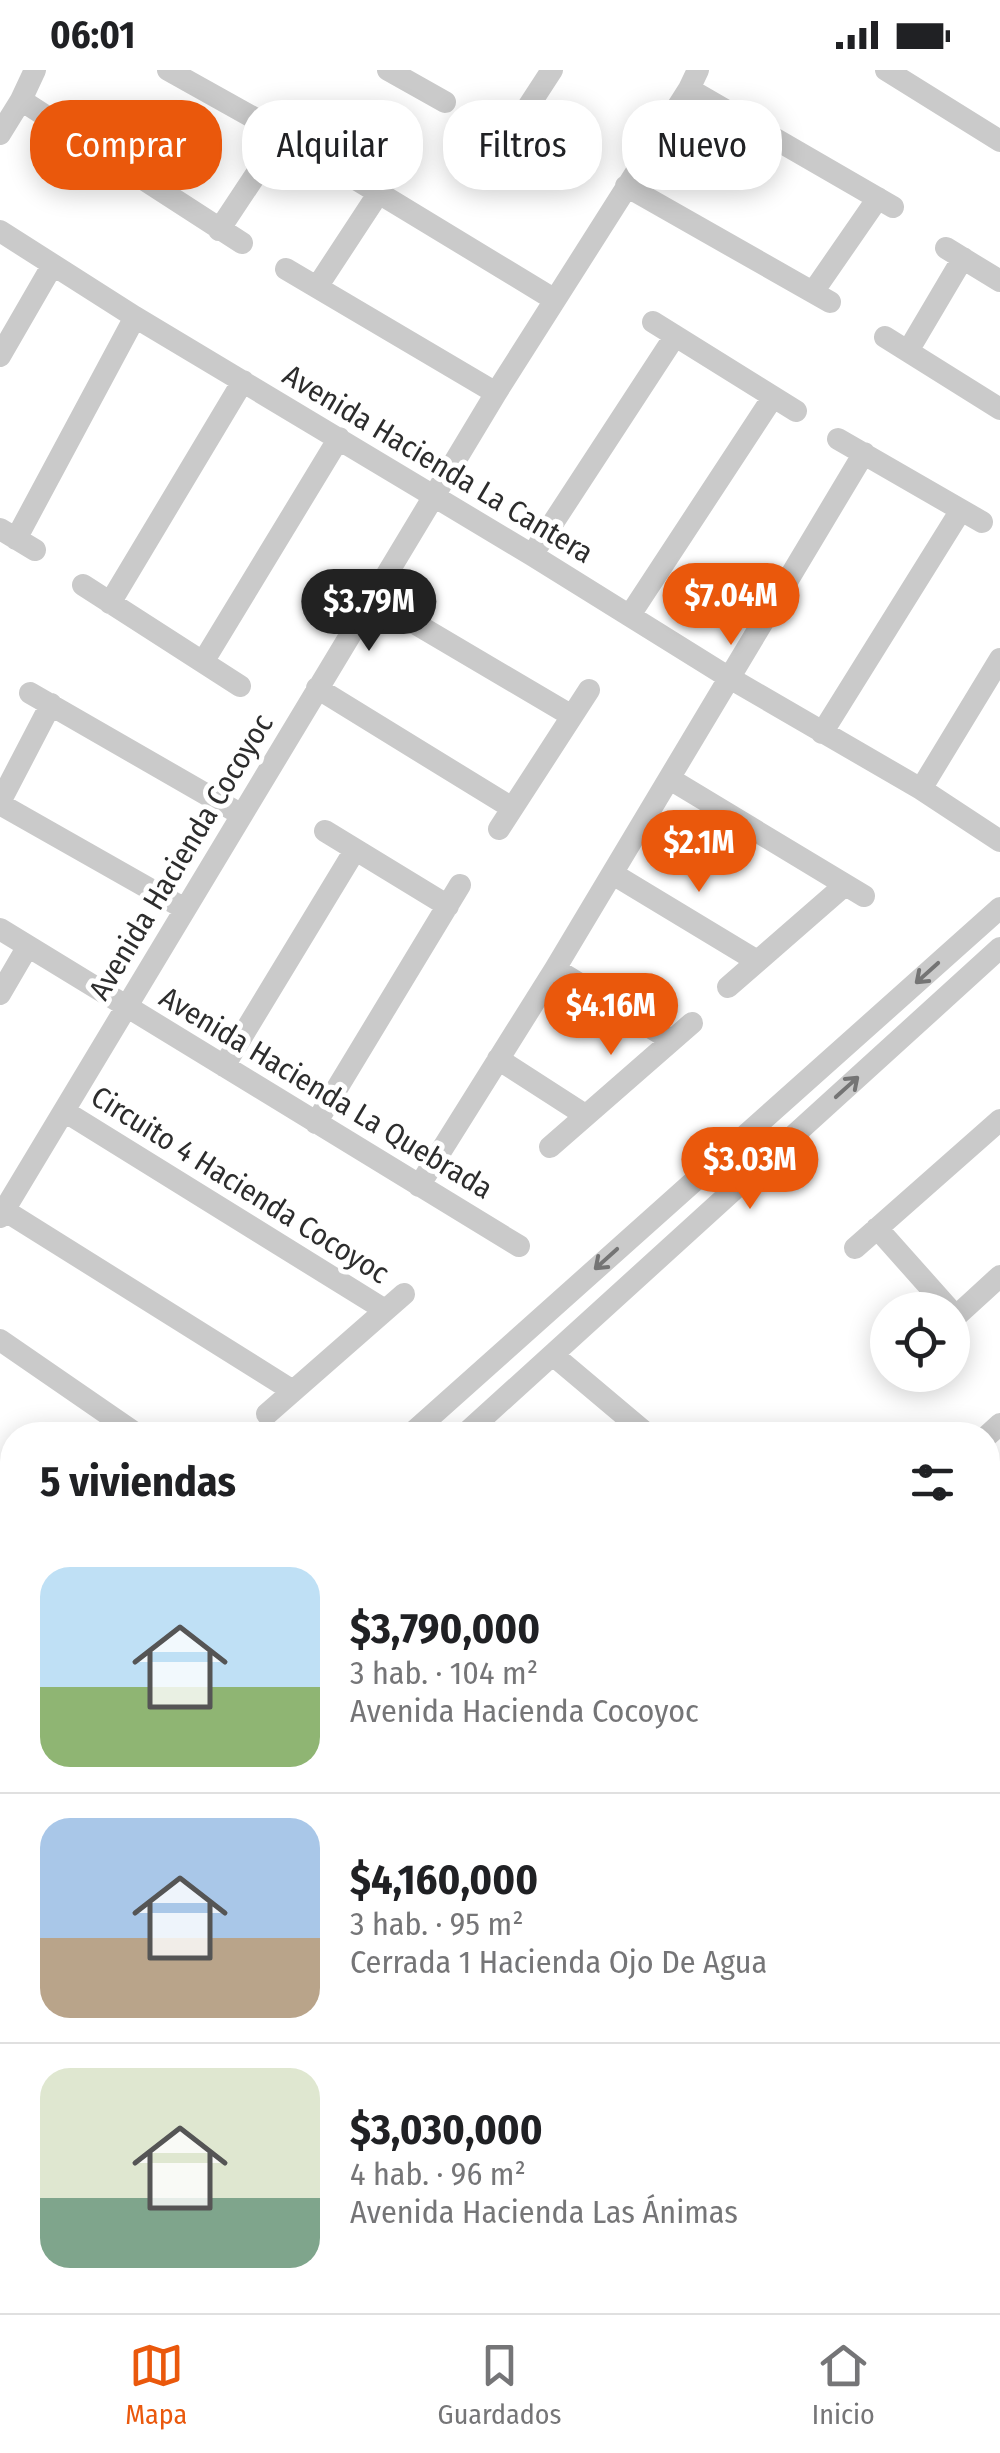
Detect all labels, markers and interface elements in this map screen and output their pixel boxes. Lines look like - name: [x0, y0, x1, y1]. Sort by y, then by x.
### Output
- text: 06:01: [50, 12, 135, 58]
- chip: Comprar: [30, 100, 222, 190]
- chip: Alquilar: [242, 100, 423, 190]
- chip: Filtros: [443, 100, 602, 190]
- chip: Nuevo: [622, 100, 782, 190]
- street label: Avenida Hacienda La Cantera: [276, 357, 600, 571]
- pin: $7.04M: [650, 563, 812, 648]
- pin: $3.79M: [288, 569, 450, 654]
- text: $7.04M: [685, 576, 777, 614]
- text: $3.79M: [323, 582, 415, 620]
- street label: Avenida Hacienda Cocoyoc: [81, 707, 281, 1006]
- pin: $2.1M: [629, 810, 769, 895]
- text: $2.1M: [663, 823, 735, 861]
- one-way arrow: [915, 961, 940, 984]
- pin: $4.16M: [530, 973, 692, 1058]
- street label: Avenida Hacienda La Quebrada: [153, 979, 499, 1207]
- text: $4.16M: [566, 986, 656, 1024]
- one-way arrow: [834, 1076, 859, 1099]
- street label: Circuito 4 Hacienda Cocoyoc: [85, 1079, 396, 1291]
- pin: $3.03M: [669, 1127, 831, 1212]
- text: $3.03M: [703, 1140, 797, 1178]
- one-way arrow: [594, 1248, 620, 1270]
- map controls: [870, 1292, 970, 1392]
- button: locate: [870, 1292, 970, 1392]
- icon: filters: [905, 1455, 960, 1510]
- text: 5 viviendas: [40, 1457, 236, 1507]
- text: $3,790,000: [350, 1604, 540, 1654]
- icon: home: [120, 1607, 240, 1727]
- text: 3 hab. · 104 m²: [350, 1654, 538, 1692]
- text: Avenida Hacienda Cocoyoc: [350, 1692, 699, 1730]
- text: $4,160,000: [350, 1855, 538, 1905]
- icon: home: [120, 1858, 240, 1978]
- text: 3 hab. · 95 m²: [350, 1905, 524, 1943]
- text: Cerrada 1 Hacienda Ojo De Agua: [350, 1943, 767, 1981]
- text: $3,030,000: [350, 2105, 543, 2155]
- icon: home: [120, 2108, 240, 2228]
- text: 4 hab. · 96 m²: [350, 2155, 526, 2193]
- text: Avenida Hacienda Las Ánimas: [350, 2193, 738, 2231]
- tab: Mapa: [125, 2338, 187, 2431]
- tab: Guardados: [438, 2338, 561, 2431]
- tab: Inicio: [812, 2338, 875, 2431]

